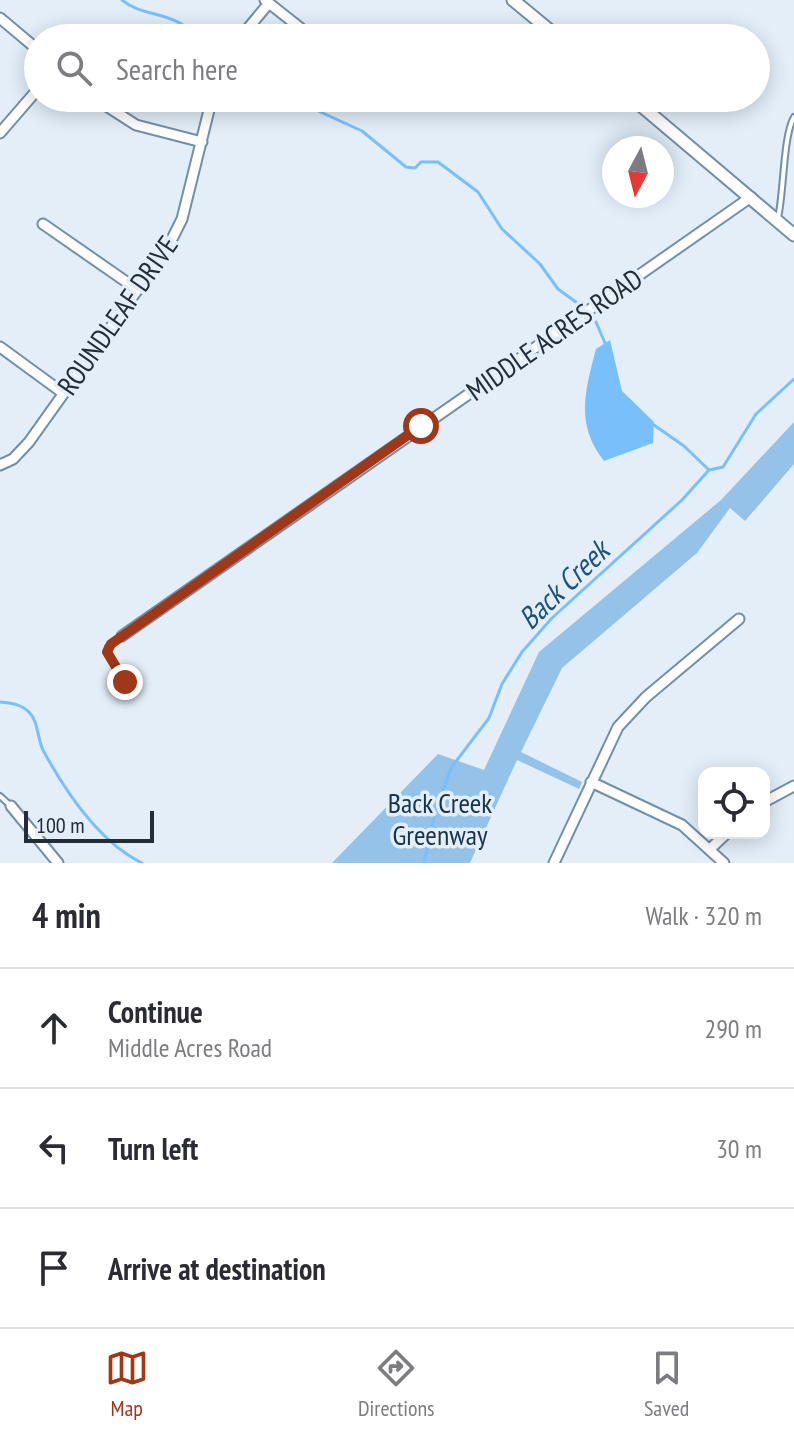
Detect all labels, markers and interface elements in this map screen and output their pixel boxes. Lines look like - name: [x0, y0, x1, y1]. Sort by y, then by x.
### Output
- search box: [24, 24, 770, 112]
- icon: search: [52, 46, 96, 90]
- text: Search here: [116, 49, 238, 88]
- north arrow: [602, 136, 674, 208]
- street label: ROUNDLEAF DRIVE: [48, 228, 186, 402]
- street label: MIDDLE ACRES ROAD: [459, 260, 649, 408]
- route start: [403, 408, 439, 444]
- water label: Back Creek: [509, 529, 619, 637]
- route end: [107, 664, 143, 700]
- map controls: [698, 767, 770, 839]
- button: locate: [698, 767, 770, 839]
- park label: Back Creek Greenway: [388, 784, 492, 853]
- scale bar: [24, 807, 154, 843]
- text: 100 m: [36, 811, 85, 839]
- text: 4 min: [32, 893, 101, 937]
- text: Walk · 320 m: [645, 899, 762, 932]
- text: Continue: [108, 992, 203, 1031]
- icon: ahead: [32, 1006, 76, 1050]
- text: 290 m: [704, 1012, 762, 1045]
- text: Middle Acres Road: [108, 1031, 272, 1064]
- icon: left: [32, 1126, 76, 1170]
- text: Turn left: [108, 1129, 198, 1168]
- text: 30 m: [716, 1132, 762, 1165]
- icon: arrive: [32, 1246, 76, 1290]
- text: Arrive at destination: [108, 1249, 326, 1288]
- tab: Map: [105, 1346, 149, 1422]
- tab: Directions: [358, 1346, 435, 1422]
- tab: Saved: [644, 1346, 689, 1422]

